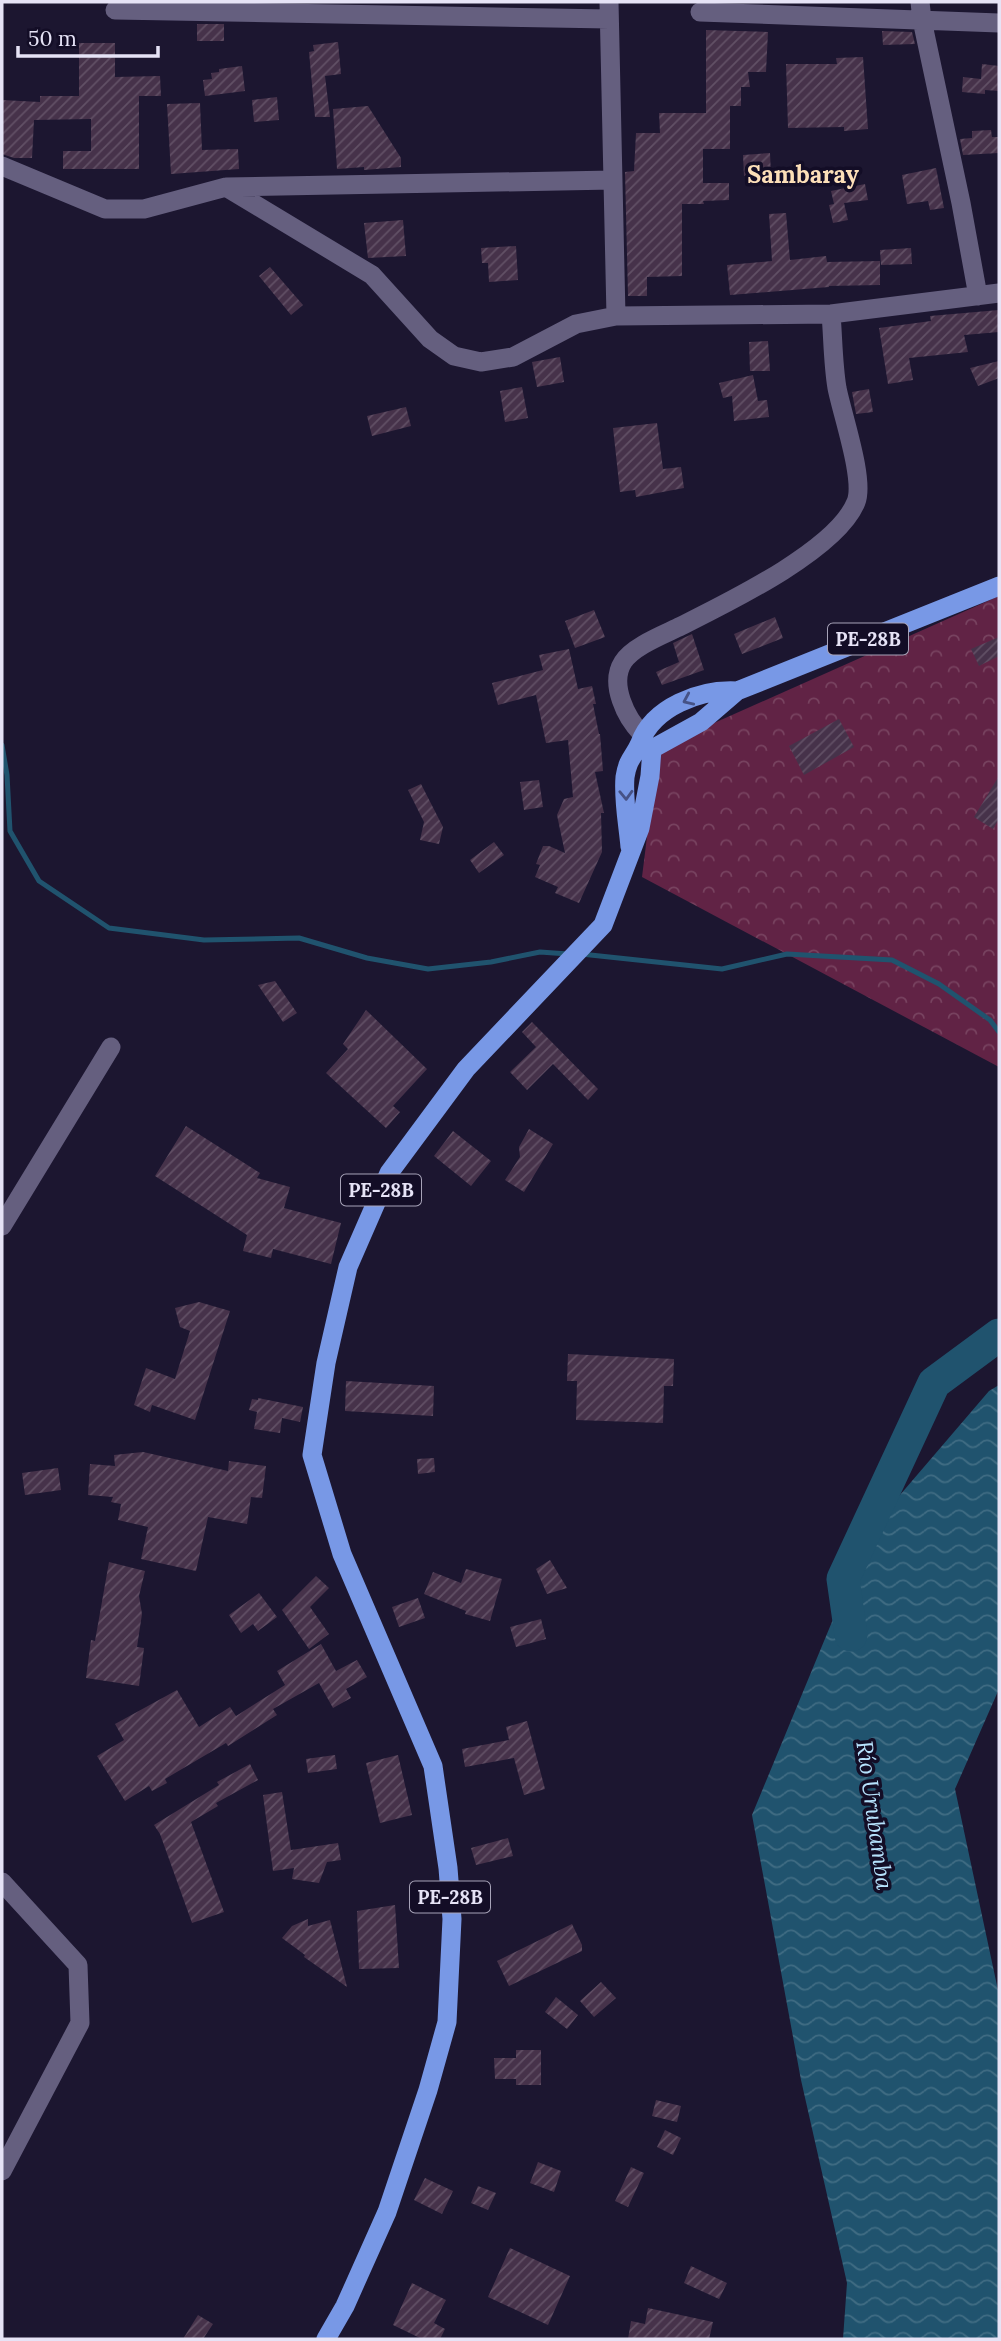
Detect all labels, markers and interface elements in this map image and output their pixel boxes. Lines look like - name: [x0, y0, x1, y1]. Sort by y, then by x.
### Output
- scale bar: [18, 14, 158, 58]
- text: 50 m: [28, 25, 77, 52]
- district label: Sambaray: [747, 159, 860, 190]
- road number: PE-28B: [828, 624, 908, 654]
- one-way arrow: [683, 692, 695, 706]
- one-way arrow: [618, 790, 633, 801]
- road number: PE-28B: [341, 1174, 421, 1206]
- water label: Río Urubamba: [850, 1739, 900, 1892]
- road number: PE-28B: [410, 1882, 490, 1912]

